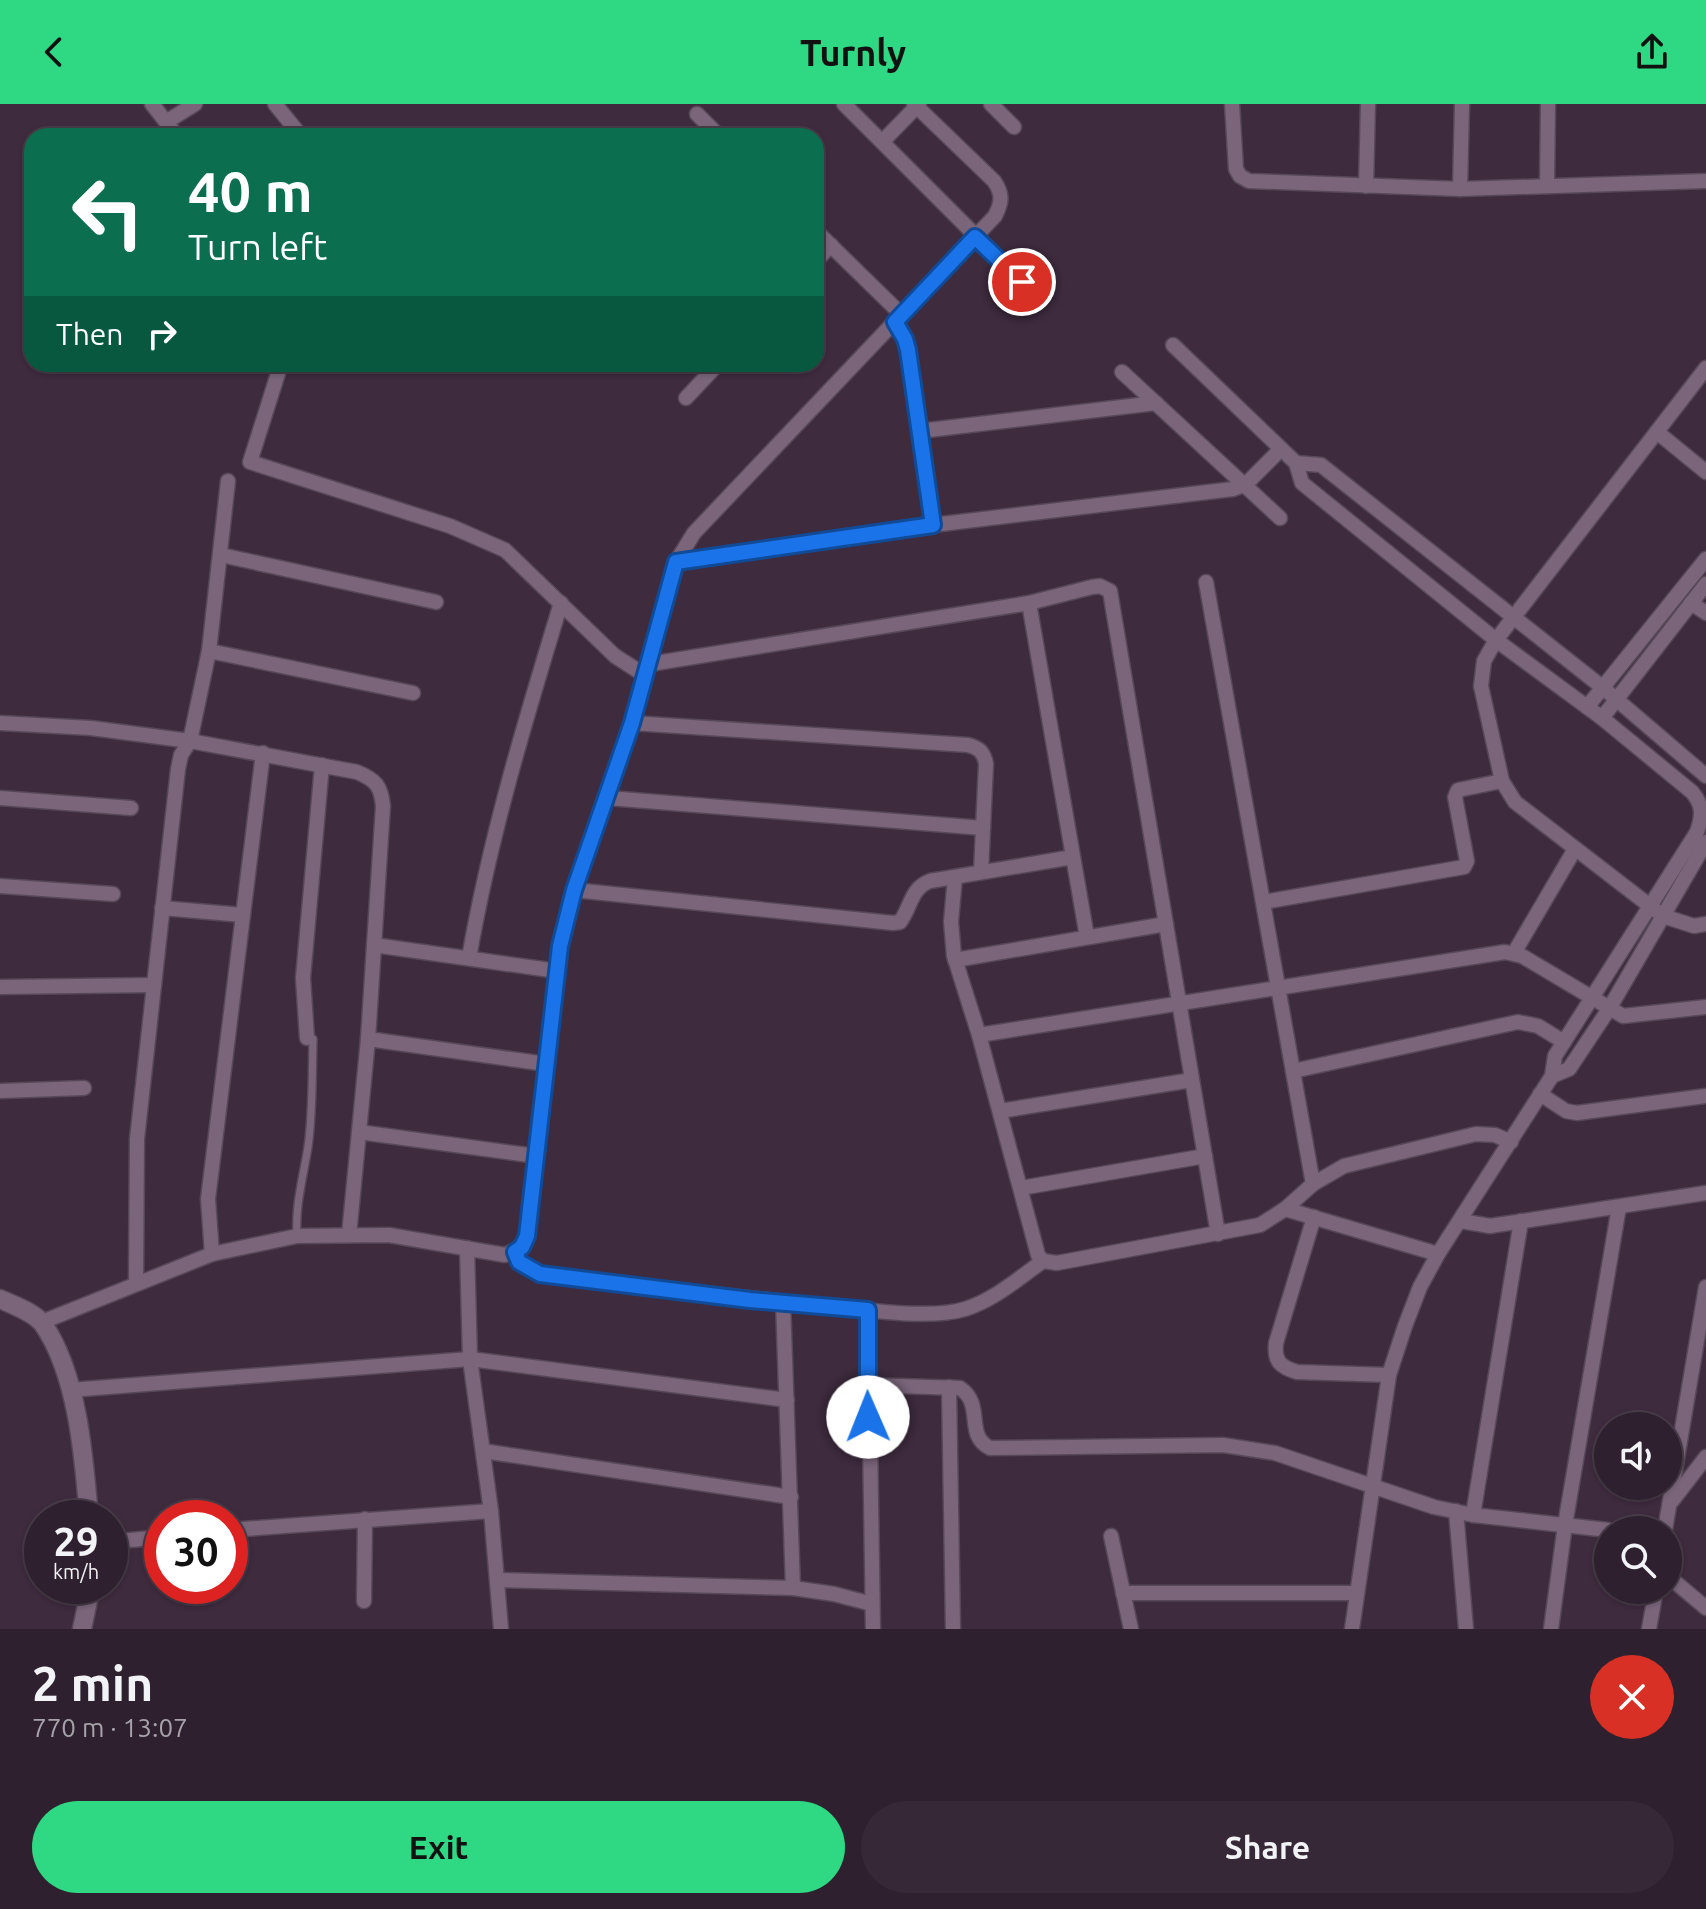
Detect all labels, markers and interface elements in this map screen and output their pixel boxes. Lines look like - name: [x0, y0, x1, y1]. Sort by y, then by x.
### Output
- icon: back: [32, 30, 76, 74]
- icon: share: [1630, 30, 1674, 74]
- text: Turnly: [800, 32, 906, 73]
- icon: left: [56, 160, 160, 264]
- text: 40 m: [188, 160, 313, 223]
- text: Turn left: [188, 226, 327, 267]
- pin: [988, 248, 1056, 316]
- icon: arrive: [1000, 260, 1044, 304]
- icon: right: [140, 312, 184, 356]
- text: Then: [56, 317, 124, 351]
- position arrow: [826, 1375, 910, 1459]
- map controls: [1594, 1412, 1682, 1604]
- button: sound: [1594, 1412, 1682, 1500]
- speed limit sign: 30: [144, 1500, 248, 1604]
- button: search: [1594, 1516, 1682, 1604]
- text: 29: [53, 1519, 99, 1564]
- text: km/h: [53, 1560, 99, 1583]
- button: close: [1590, 1655, 1674, 1739]
- text: 2 min: [32, 1656, 153, 1710]
- text: 770 m · 13:07: [32, 1713, 188, 1742]
- button: Exit: [32, 1801, 845, 1893]
- button: Share: [861, 1801, 1674, 1893]

